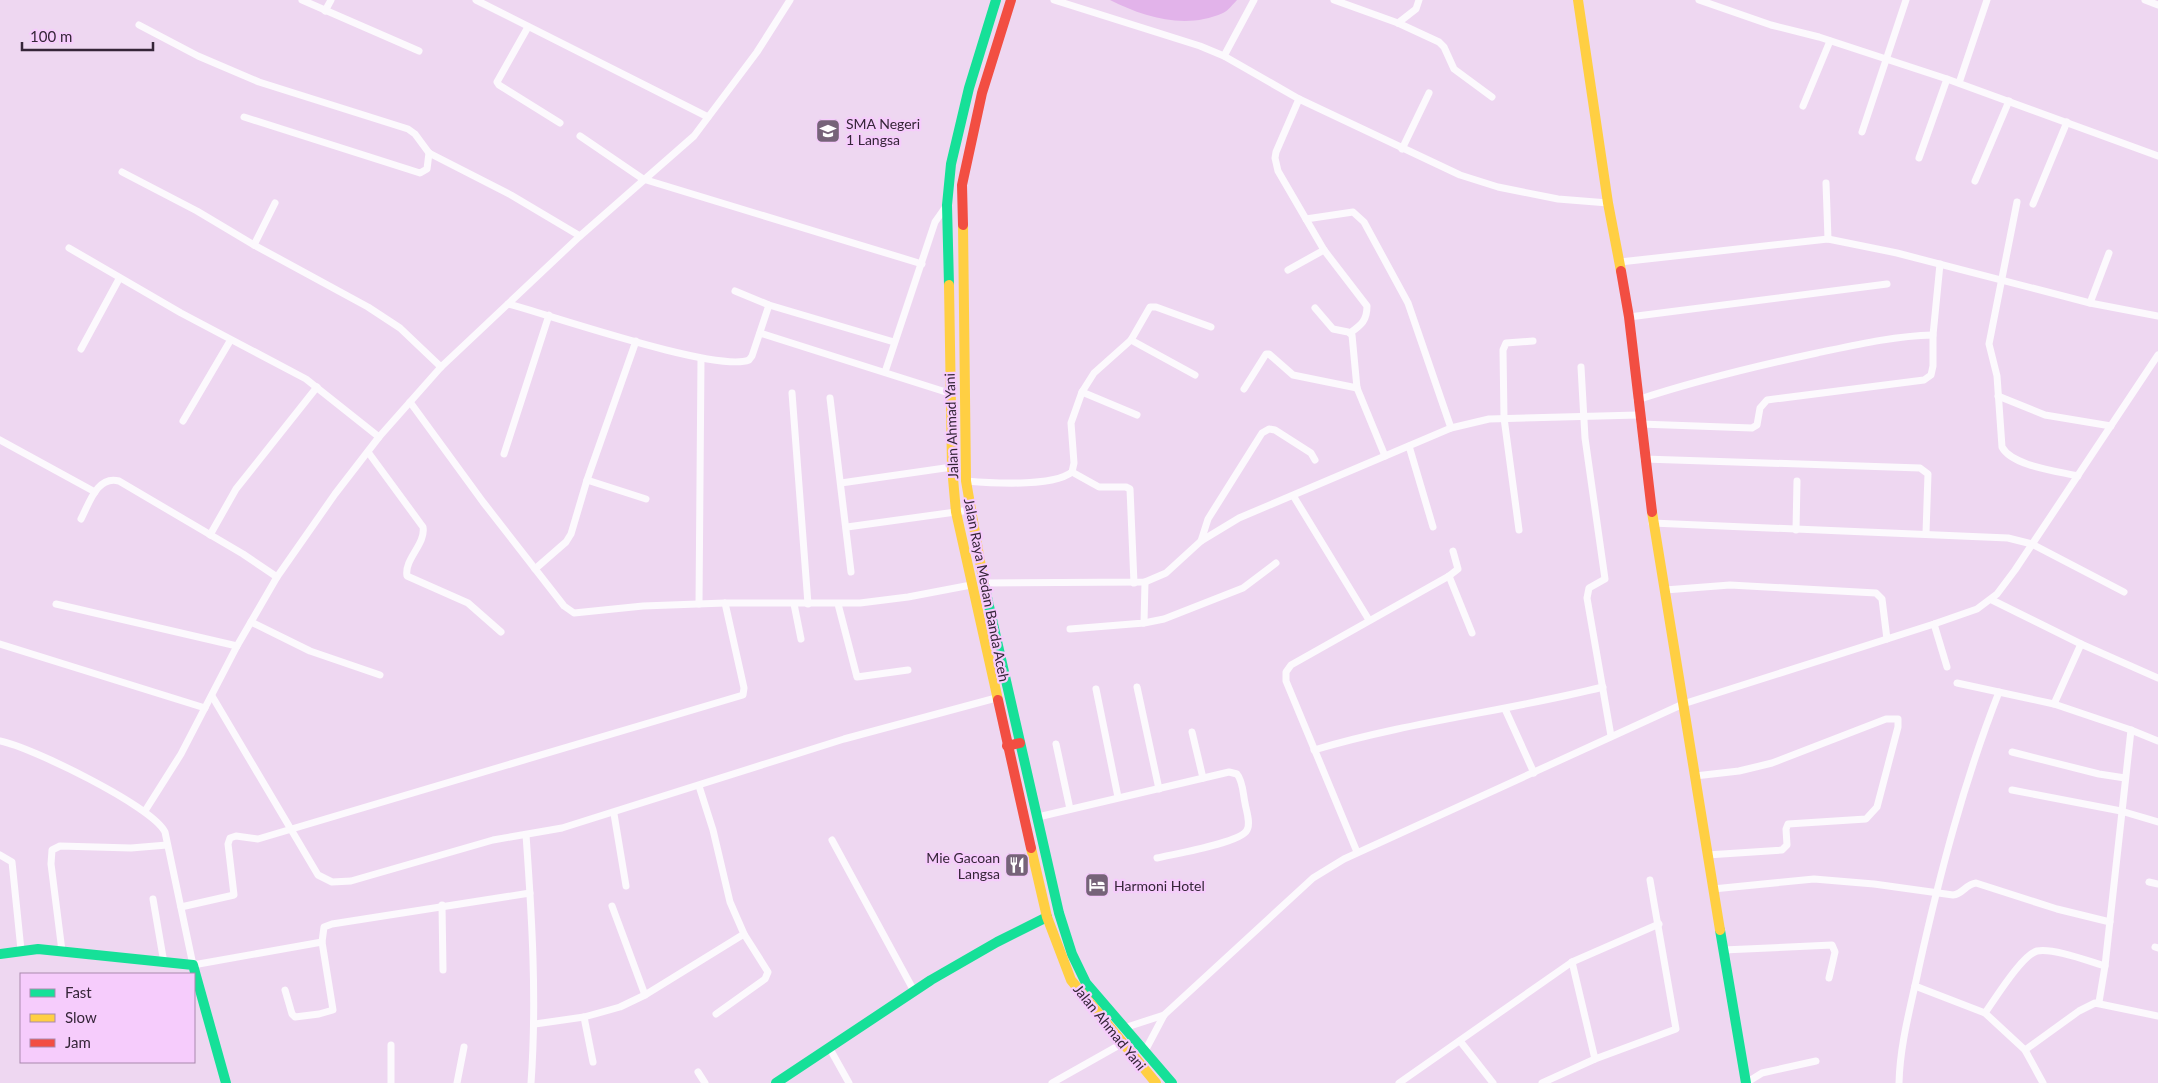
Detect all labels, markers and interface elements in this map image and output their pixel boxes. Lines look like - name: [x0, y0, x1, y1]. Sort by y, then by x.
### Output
- scale bar: [22, 20, 154, 52]
- text: 100 m: [30, 27, 72, 45]
- place label: SMA Negeri 1 Langsa: [846, 115, 920, 148]
- school or university icon: SMA Negeri 1 Langsa: [815, 118, 841, 144]
- street label: Jalan Ahmad Yani: [941, 373, 961, 479]
- street label: Jalan Raya Medan Banda Aceh: [961, 497, 1013, 683]
- place label: Mie Gacoan Langsa: [926, 849, 1000, 882]
- restaurant icon: Mie Gacoan Langsa: [1004, 852, 1030, 878]
- hotel icon: Harmoni Hotel: [1084, 872, 1110, 898]
- place label: Harmoni Hotel: [1114, 877, 1205, 894]
- legend: [20, 973, 195, 1063]
- street label: Jalan Ahmad Yani: [1070, 981, 1150, 1073]
- text: Fast: [65, 983, 92, 1001]
- text: Slow: [65, 1008, 97, 1026]
- text: Jam: [65, 1033, 91, 1051]

